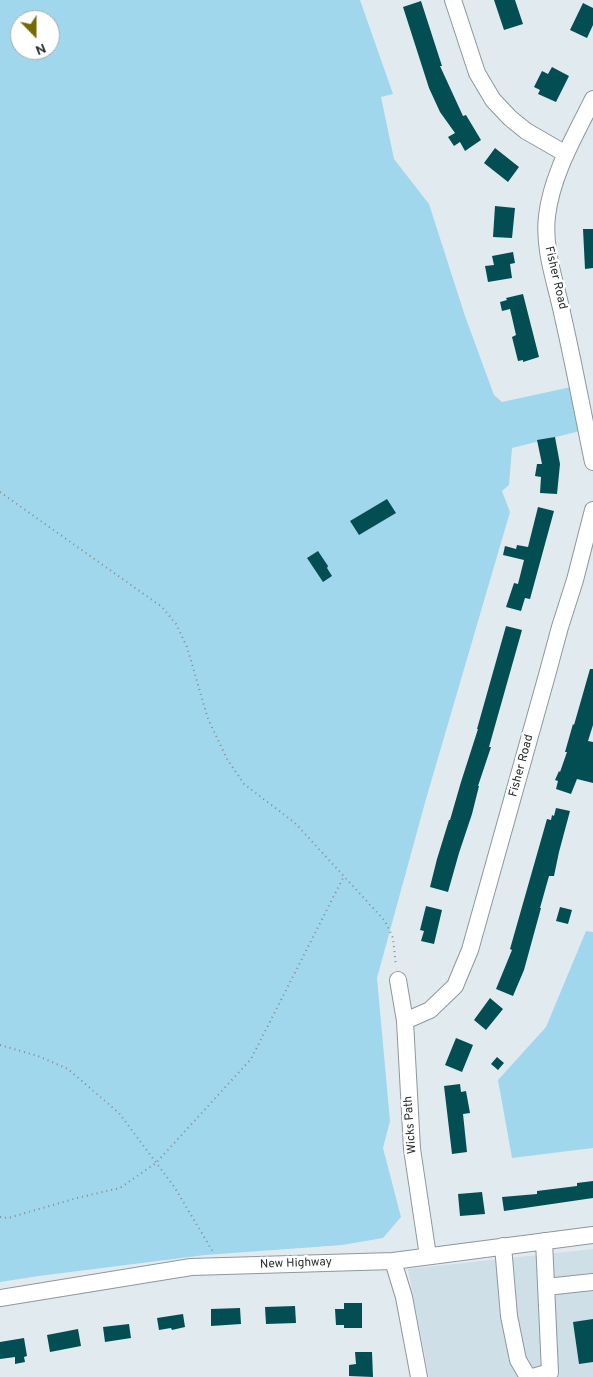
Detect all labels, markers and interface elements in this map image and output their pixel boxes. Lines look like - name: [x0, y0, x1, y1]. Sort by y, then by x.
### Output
- north arrow: [10, 10, 60, 60]
- text: N: [33, 39, 48, 58]
- street label: Fisher Road: [541, 245, 569, 311]
- street label: Fisher Road: [507, 733, 537, 799]
- street label: Wicks Path: [402, 1095, 420, 1155]
- street label: New Highway: [260, 1256, 332, 1272]

